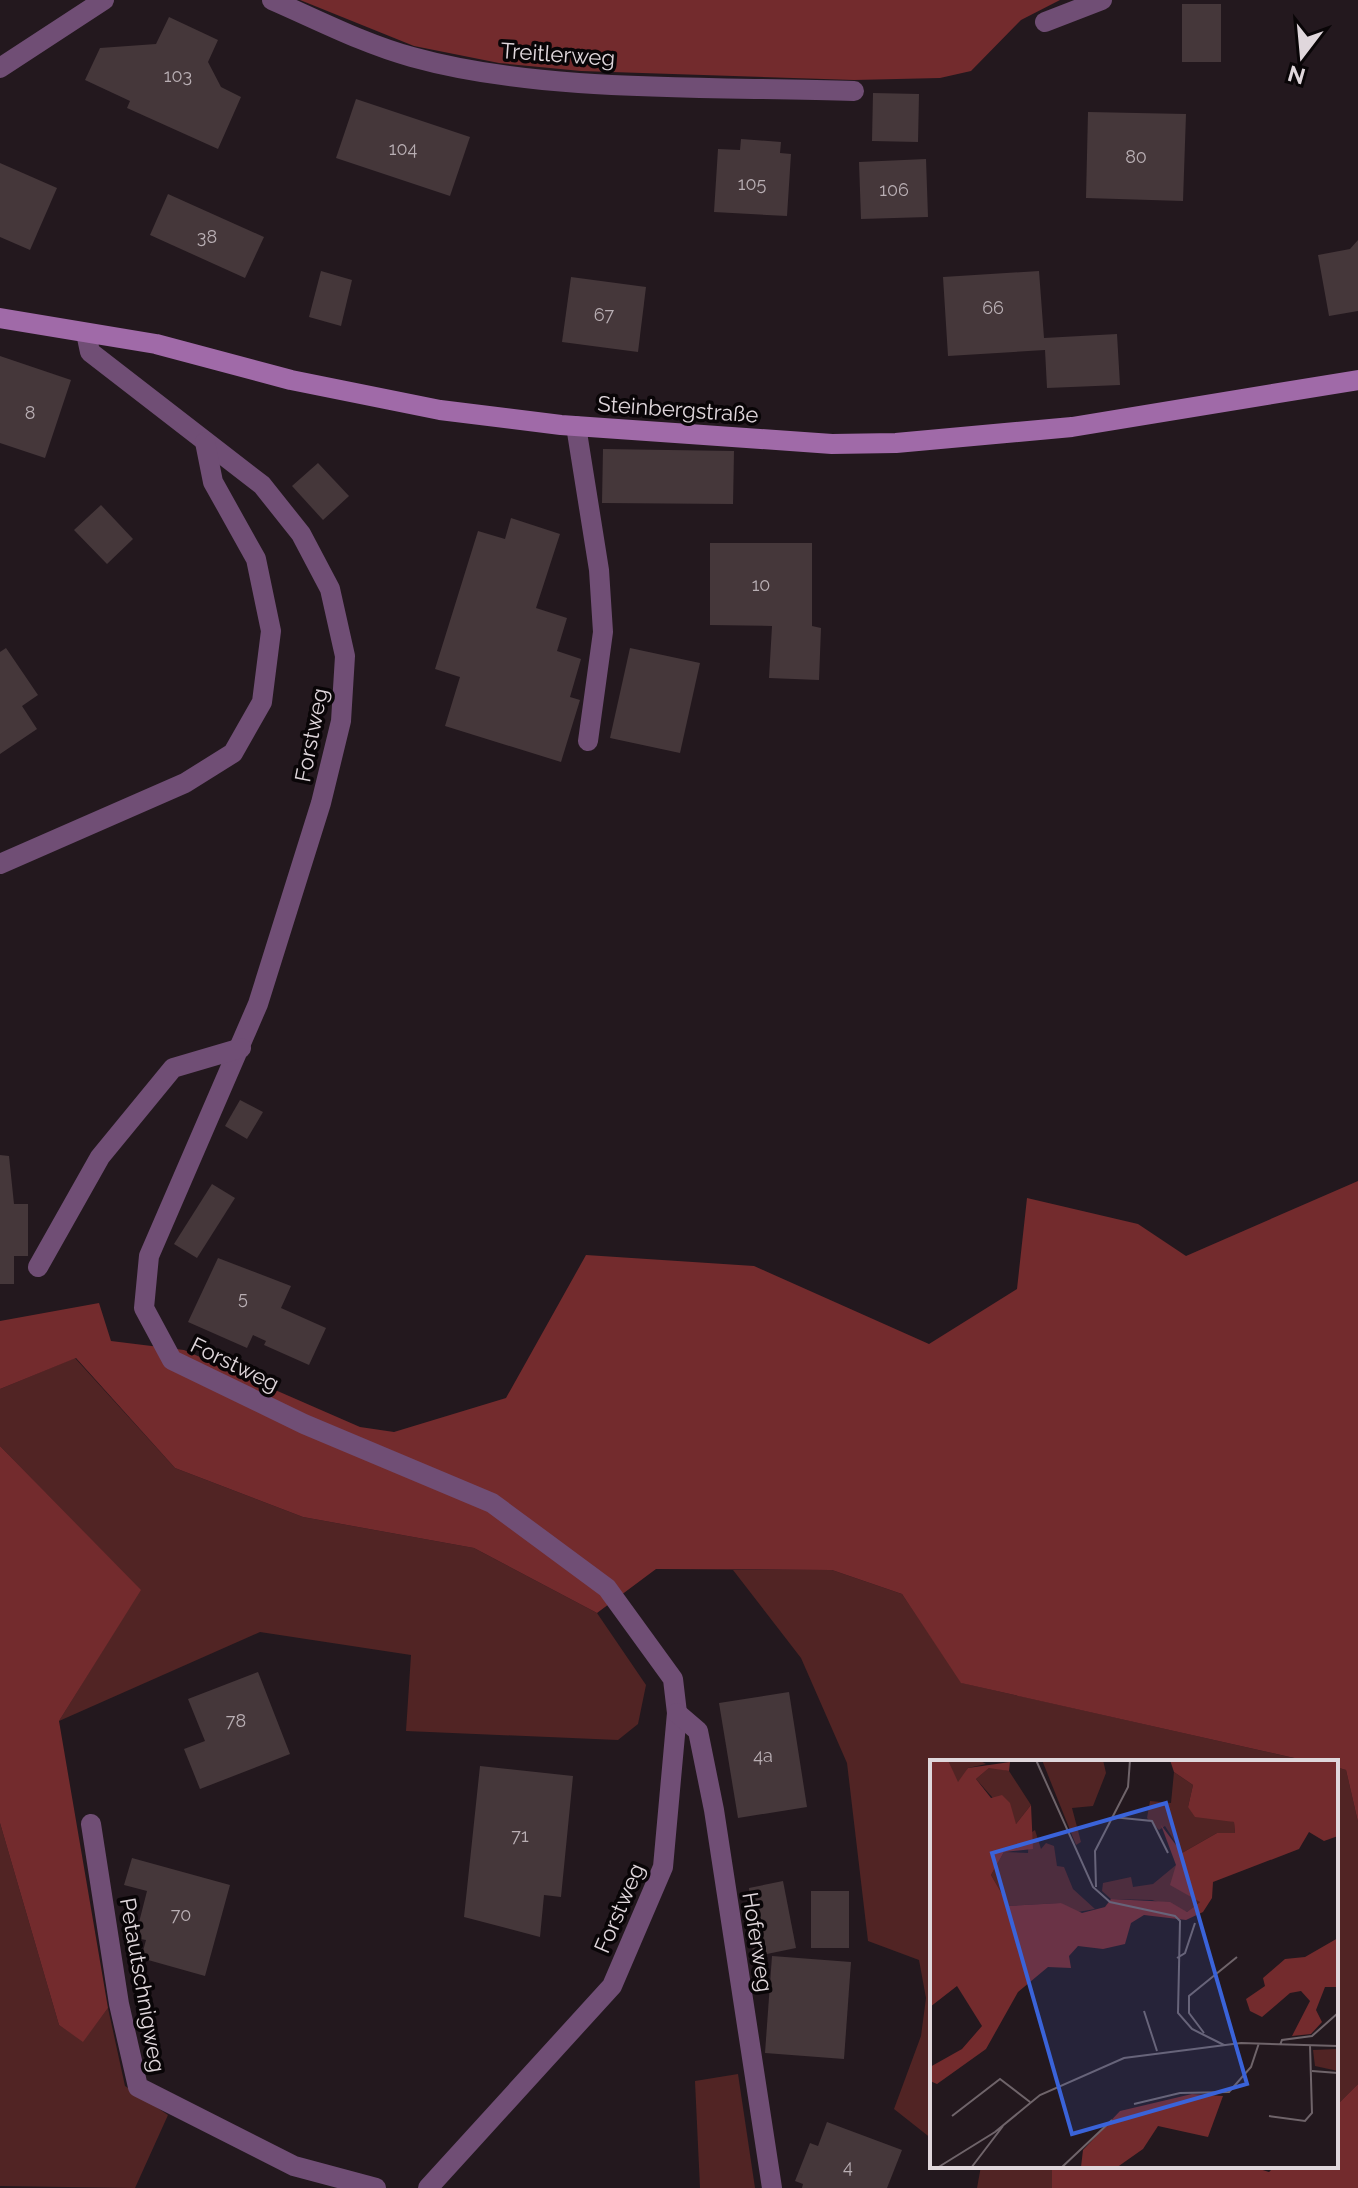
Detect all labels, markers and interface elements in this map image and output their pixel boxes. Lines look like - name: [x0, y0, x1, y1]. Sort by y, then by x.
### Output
- north arrow: [1262, 16, 1342, 96]
- street label: Treitlerweg: [500, 37, 616, 71]
- text: N: [1285, 60, 1308, 90]
- house number: 103: [164, 65, 192, 86]
- house number: 104: [389, 138, 417, 159]
- house number: 80: [1125, 146, 1147, 167]
- house number: 105: [738, 173, 766, 194]
- house number: 106: [879, 179, 909, 200]
- house number: 38: [197, 226, 217, 247]
- house number: 66: [982, 297, 1004, 318]
- house number: 67: [594, 304, 615, 325]
- street label: Steinbergstraße: [597, 390, 759, 428]
- house number: 8: [25, 402, 35, 423]
- house number: 10: [752, 574, 770, 595]
- street label: Forstweg: [289, 686, 333, 784]
- house number: 5: [238, 1287, 248, 1308]
- street label: Forstweg: [187, 1331, 283, 1397]
- house number: 78: [226, 1710, 246, 1731]
- house number: 4a: [753, 1745, 773, 1766]
- inset map: [930, 1760, 1338, 2168]
- house number: 71: [511, 1825, 529, 1846]
- street label: Forstweg: [588, 1859, 650, 1957]
- street label: Hoferweg: [737, 1890, 779, 1994]
- street label: Petautschnigweg: [115, 1896, 171, 2074]
- house number: 70: [171, 1904, 191, 1925]
- house number: 4: [843, 2156, 853, 2177]

